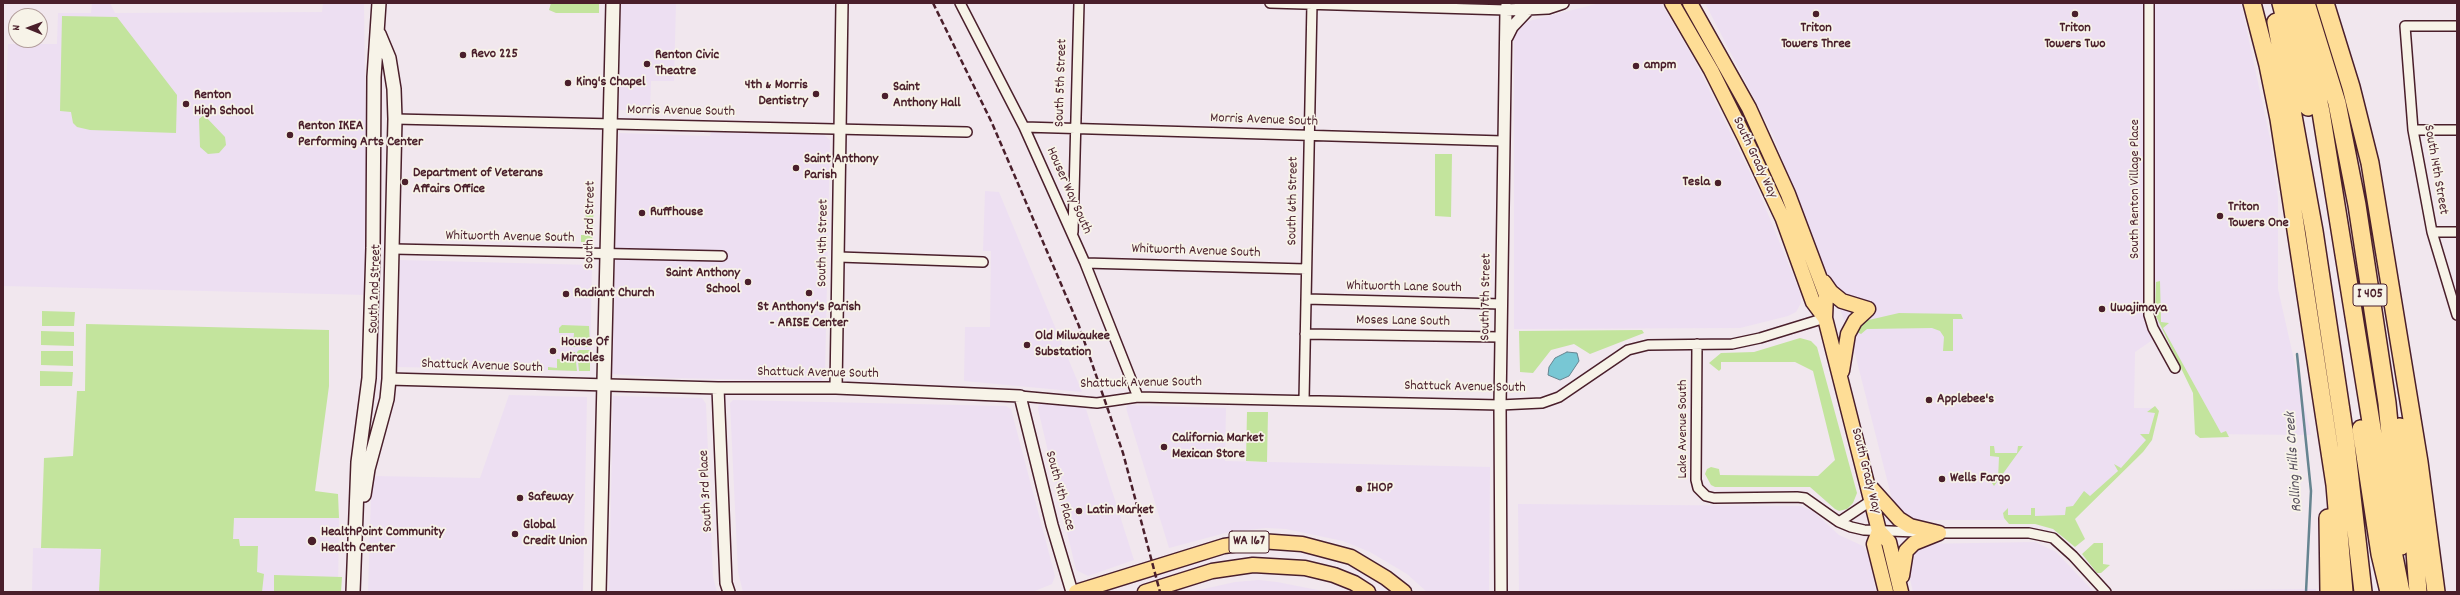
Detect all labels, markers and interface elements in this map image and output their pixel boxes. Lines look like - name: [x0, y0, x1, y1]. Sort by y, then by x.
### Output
- north arrow: [8, 8, 48, 48]
- marker: Triton Towers Three: [1811, 9, 1821, 19]
- marker: Triton Towers Two: [2070, 9, 2080, 19]
- place label: Triton Towers Three: [1781, 21, 1851, 54]
- place label: Triton Towers Two: [2045, 21, 2105, 54]
- text: N: [9, 25, 25, 31]
- street label: South 5th Street: [1052, 38, 1072, 128]
- place label: Revo 225: [471, 47, 518, 63]
- place label: Renton Civic Theatre: [655, 48, 719, 80]
- marker: Revo 225: [458, 50, 468, 60]
- place label: ampm: [1644, 58, 1676, 74]
- marker: Renton Civic Theatre: [642, 59, 652, 69]
- marker: ampm: [1631, 61, 1641, 71]
- place label: King's Chapel: [576, 75, 645, 91]
- marker: King's Chapel: [563, 78, 573, 88]
- place label: 4th & Morris Dentistry: [745, 78, 808, 110]
- place label: Saint Anthony Hall: [893, 80, 961, 112]
- place label: Renton High School: [194, 88, 253, 120]
- marker: 4th & Morris Dentistry: [811, 89, 821, 99]
- marker: Saint Anthony Hall: [880, 91, 890, 101]
- marker: Renton High School: [181, 99, 191, 109]
- street label: Morris Avenue South: [627, 103, 735, 121]
- street label: Morris Avenue South: [1210, 111, 1318, 131]
- street label: South Grady Way: [1728, 115, 1780, 201]
- place label: Renton IKEA Performing Arts Center: [298, 119, 423, 152]
- street label: South Renton Village Place: [2128, 119, 2144, 259]
- street label: South 14th Street: [2419, 124, 2451, 216]
- marker: Renton IKEA Performing Arts Center: [285, 130, 295, 140]
- street label: Houser Way South: [1041, 145, 1095, 237]
- place label: Saint Anthony Parish: [804, 152, 878, 184]
- street label: South 6th Street: [1285, 156, 1303, 246]
- marker: Saint Anthony Parish: [791, 163, 801, 173]
- place label: Department of Veterans Affairs Office: [413, 166, 543, 198]
- place label: Tesla: [1682, 175, 1710, 191]
- marker: Department of Veterans Affairs Office: [400, 177, 410, 187]
- marker: Tesla: [1713, 178, 1723, 188]
- street label: South 3rd Street: [582, 181, 600, 269]
- street label: South 4th Street: [815, 199, 833, 287]
- place label: Triton Towers One: [2228, 200, 2289, 232]
- place label: Ruffhouse: [650, 205, 703, 221]
- marker: Ruffhouse: [637, 208, 647, 218]
- marker: Triton Towers One: [2215, 211, 2225, 221]
- street label: Whitworth Avenue South: [445, 228, 575, 248]
- street label: Whitworth Avenue South: [1131, 241, 1261, 263]
- street label: South 2nd Street: [366, 244, 386, 334]
- street label: South 7th Street: [1478, 253, 1496, 341]
- place label: Saint Anthony School: [666, 266, 740, 298]
- marker: Saint Anthony School: [743, 277, 753, 287]
- street label: Whitworth Lane South: [1346, 279, 1462, 297]
- road number: I 405: [2353, 284, 2387, 306]
- place label: Radiant Church: [574, 286, 655, 302]
- marker: St Anthony's Parish - ARISE Center: [804, 288, 814, 298]
- marker: Radiant Church: [561, 289, 571, 299]
- place label: St Anthony's Parish - ARISE Center: [757, 300, 861, 332]
- place label: Uwajimaya: [2110, 301, 2167, 317]
- marker: Uwajimaya: [2097, 304, 2107, 314]
- street label: Moses Lane South: [1356, 313, 1450, 331]
- place label: Old Milwaukee Substation: [1035, 329, 1110, 362]
- place label: House Of Miracles: [561, 335, 609, 368]
- marker: Old Milwaukee Substation: [1022, 340, 1032, 350]
- marker: House Of Miracles: [548, 346, 558, 356]
- street label: Shattuck Avenue South: [421, 356, 543, 378]
- street label: Shattuck Avenue South: [757, 365, 879, 383]
- street label: Shattuck Avenue South: [1080, 375, 1202, 393]
- street label: Shattuck Avenue South: [1404, 379, 1526, 397]
- street label: Lake Avenue South: [1676, 380, 1692, 478]
- place label: Applebee's: [1937, 392, 1994, 408]
- marker: Applebee's: [1924, 395, 1934, 405]
- water label: Rolling Hills Creek: [2283, 411, 2307, 513]
- street label: South Grady Way: [1846, 426, 1884, 516]
- place label: California Market Mexican Store: [1172, 431, 1264, 464]
- marker: California Market Mexican Store: [1159, 442, 1169, 452]
- street label: South 3rd Place: [696, 449, 718, 533]
- street label: South 4th Place: [1040, 449, 1078, 533]
- place label: Wells Fargo: [1950, 471, 2010, 487]
- marker: Wells Fargo: [1937, 474, 1947, 484]
- place label: IHOP: [1367, 481, 1393, 497]
- marker: IHOP: [1354, 484, 1364, 494]
- place label: Safeway: [528, 490, 573, 506]
- marker: Safeway: [515, 493, 525, 503]
- place label: Latin Market: [1087, 503, 1154, 519]
- marker: Latin Market: [1074, 506, 1084, 516]
- place label: Global Credit Union: [523, 518, 587, 550]
- place label: HealthPoint Community Health Center: [321, 525, 444, 558]
- marker: Global Credit Union: [510, 529, 520, 539]
- road number: WA 167: [1229, 531, 1269, 553]
- marker: HealthPoint Community Health Center: [306, 535, 318, 547]

